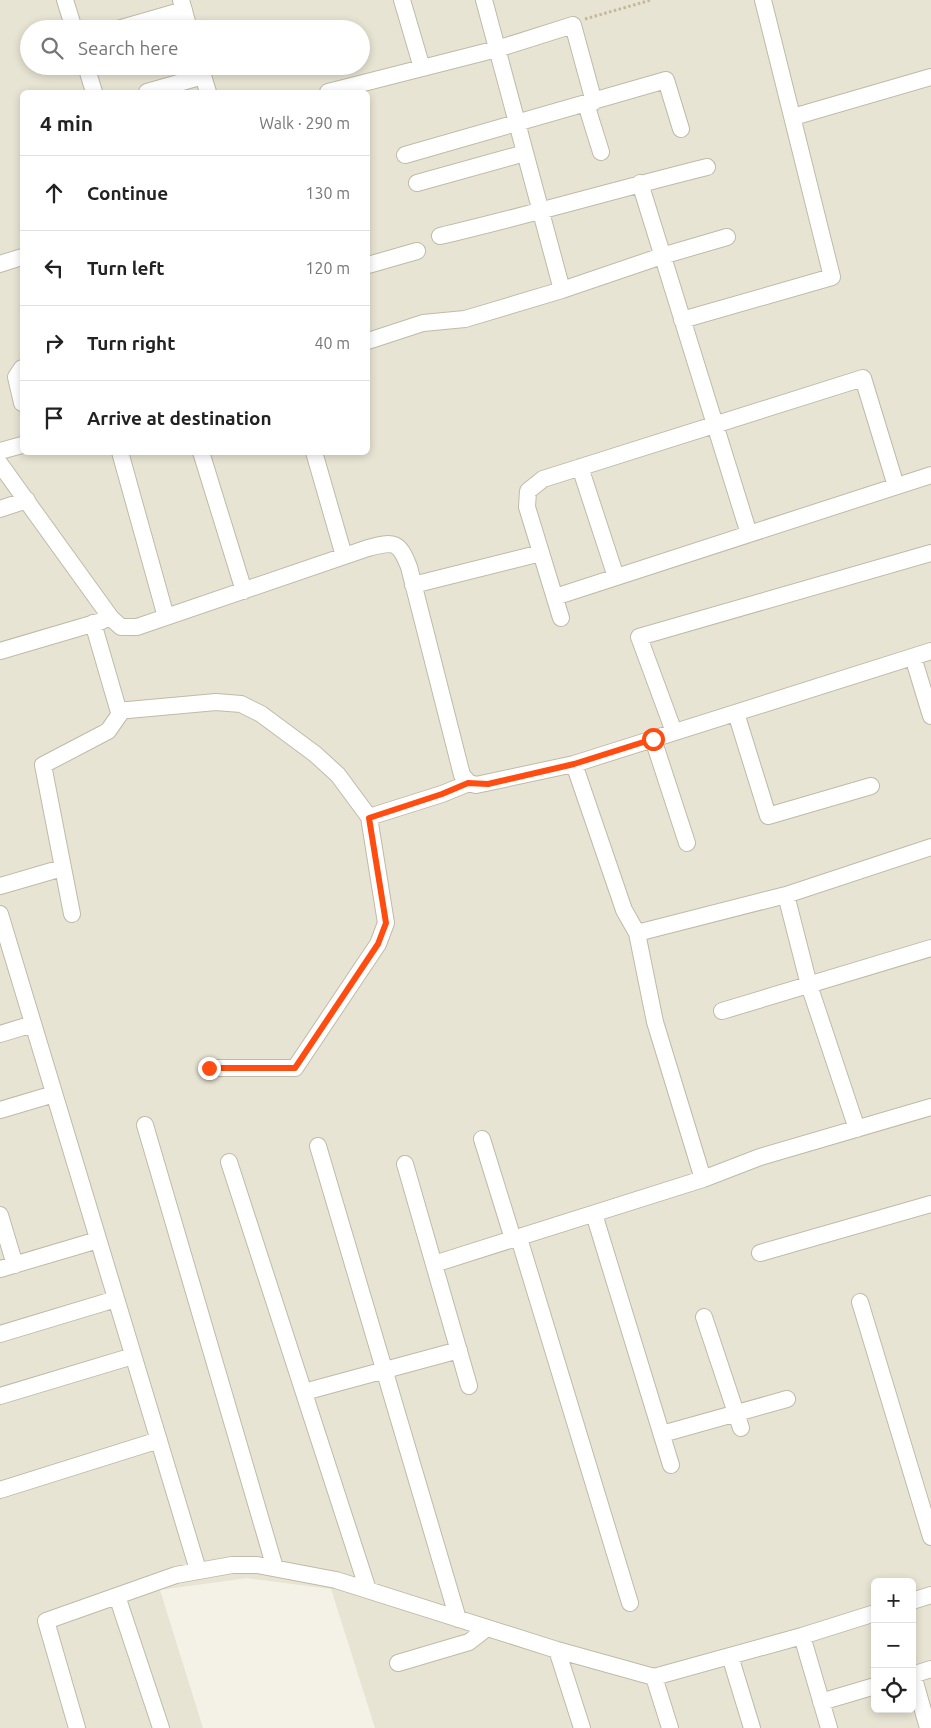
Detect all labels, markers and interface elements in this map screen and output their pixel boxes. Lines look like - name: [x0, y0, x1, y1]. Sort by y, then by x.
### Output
- search box: [20, 20, 370, 75]
- icon: search: [38, 34, 66, 62]
- text: Search here: [78, 37, 178, 59]
- text: 4 min: [40, 111, 93, 135]
- text: Walk · 290 m: [259, 114, 350, 132]
- icon: ahead: [40, 179, 68, 207]
- text: Continue: [87, 182, 168, 204]
- text: 130 m: [305, 184, 350, 202]
- icon: left: [40, 254, 68, 282]
- text: Turn left: [87, 257, 165, 279]
- text: 120 m: [305, 259, 350, 277]
- icon: right: [40, 329, 68, 357]
- text: Turn right: [87, 332, 175, 354]
- text: 40 m: [314, 334, 350, 352]
- icon: arrive: [40, 404, 68, 432]
- text: Arrive at destination: [87, 407, 272, 429]
- route start: [642, 728, 665, 751]
- route end: [198, 1057, 221, 1080]
- map controls: [871, 1578, 916, 1713]
- button: +: [871, 1578, 916, 1623]
- button: −: [871, 1623, 916, 1668]
- button: locate: [871, 1668, 916, 1713]

